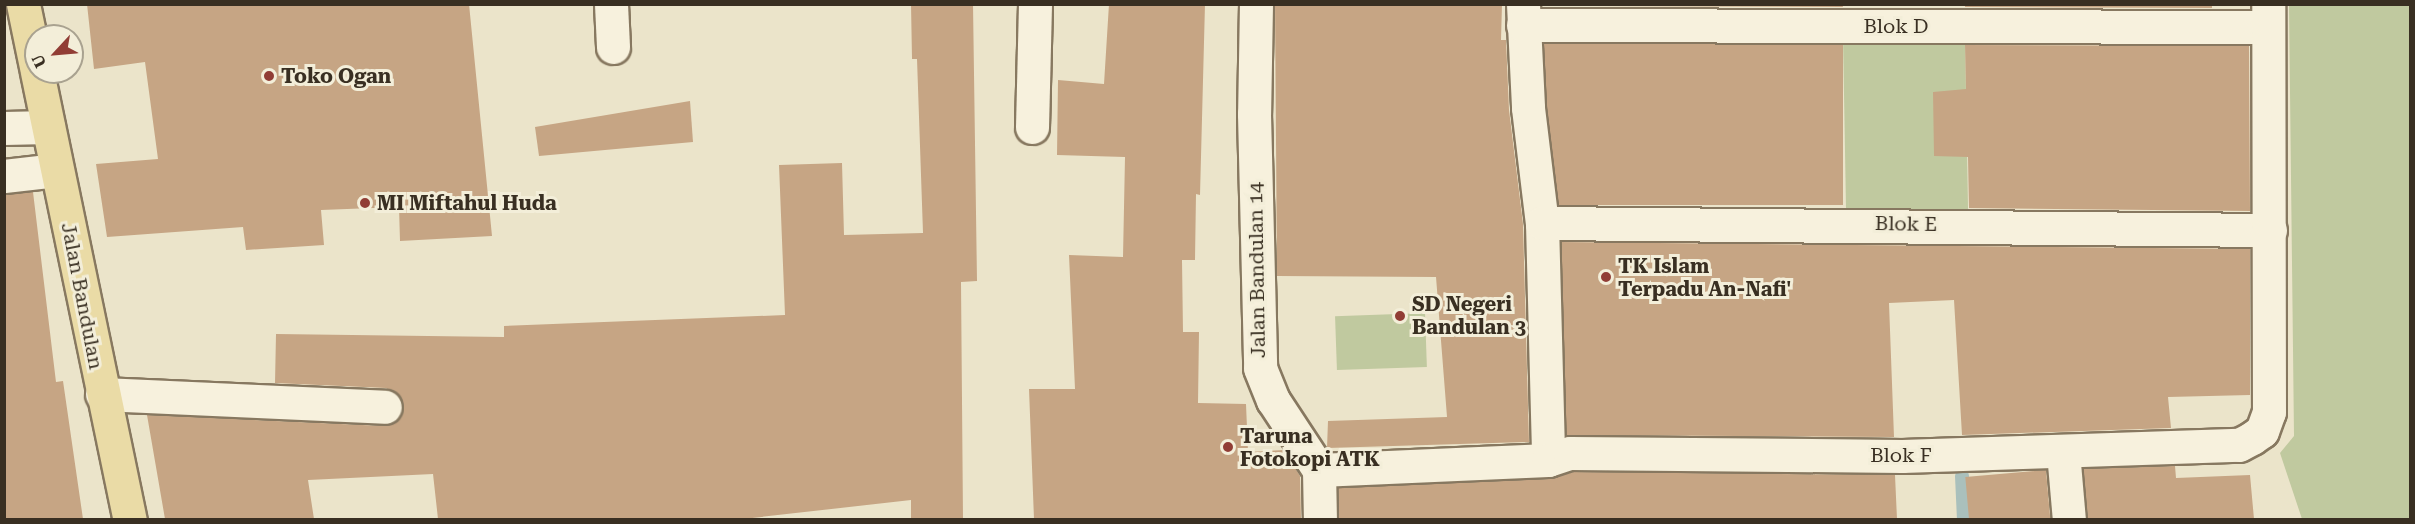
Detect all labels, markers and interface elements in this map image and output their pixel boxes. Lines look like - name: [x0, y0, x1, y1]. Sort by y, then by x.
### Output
- street label: Blok D: [1863, 14, 1929, 38]
- north arrow: [24, 24, 84, 84]
- text: U: [28, 52, 50, 71]
- place label: Toko Ogan: [281, 64, 391, 88]
- marker: Toko Ogan: [262, 69, 276, 83]
- street label: Jalan Bandulan 14: [1243, 182, 1271, 358]
- place label: MI Miftahul Huda: [377, 191, 557, 215]
- marker: MI Miftahul Huda: [358, 196, 372, 210]
- street label: Blok E: [1875, 211, 1937, 237]
- street label: Jalan Bandulan: [56, 221, 108, 371]
- place label: TK Islam Terpadu An-Nafi': [1618, 254, 1791, 301]
- marker: TK Islam Terpadu An-Nafi': [1599, 270, 1613, 284]
- place label: SD Negeri Bandulan 3: [1412, 292, 1526, 339]
- marker: SD Negeri Bandulan 3: [1393, 309, 1407, 323]
- place label: Taruna Fotokopi ATK: [1240, 424, 1380, 471]
- marker: Taruna Fotokopi ATK: [1221, 440, 1235, 454]
- street label: Blok F: [1870, 443, 1932, 467]

